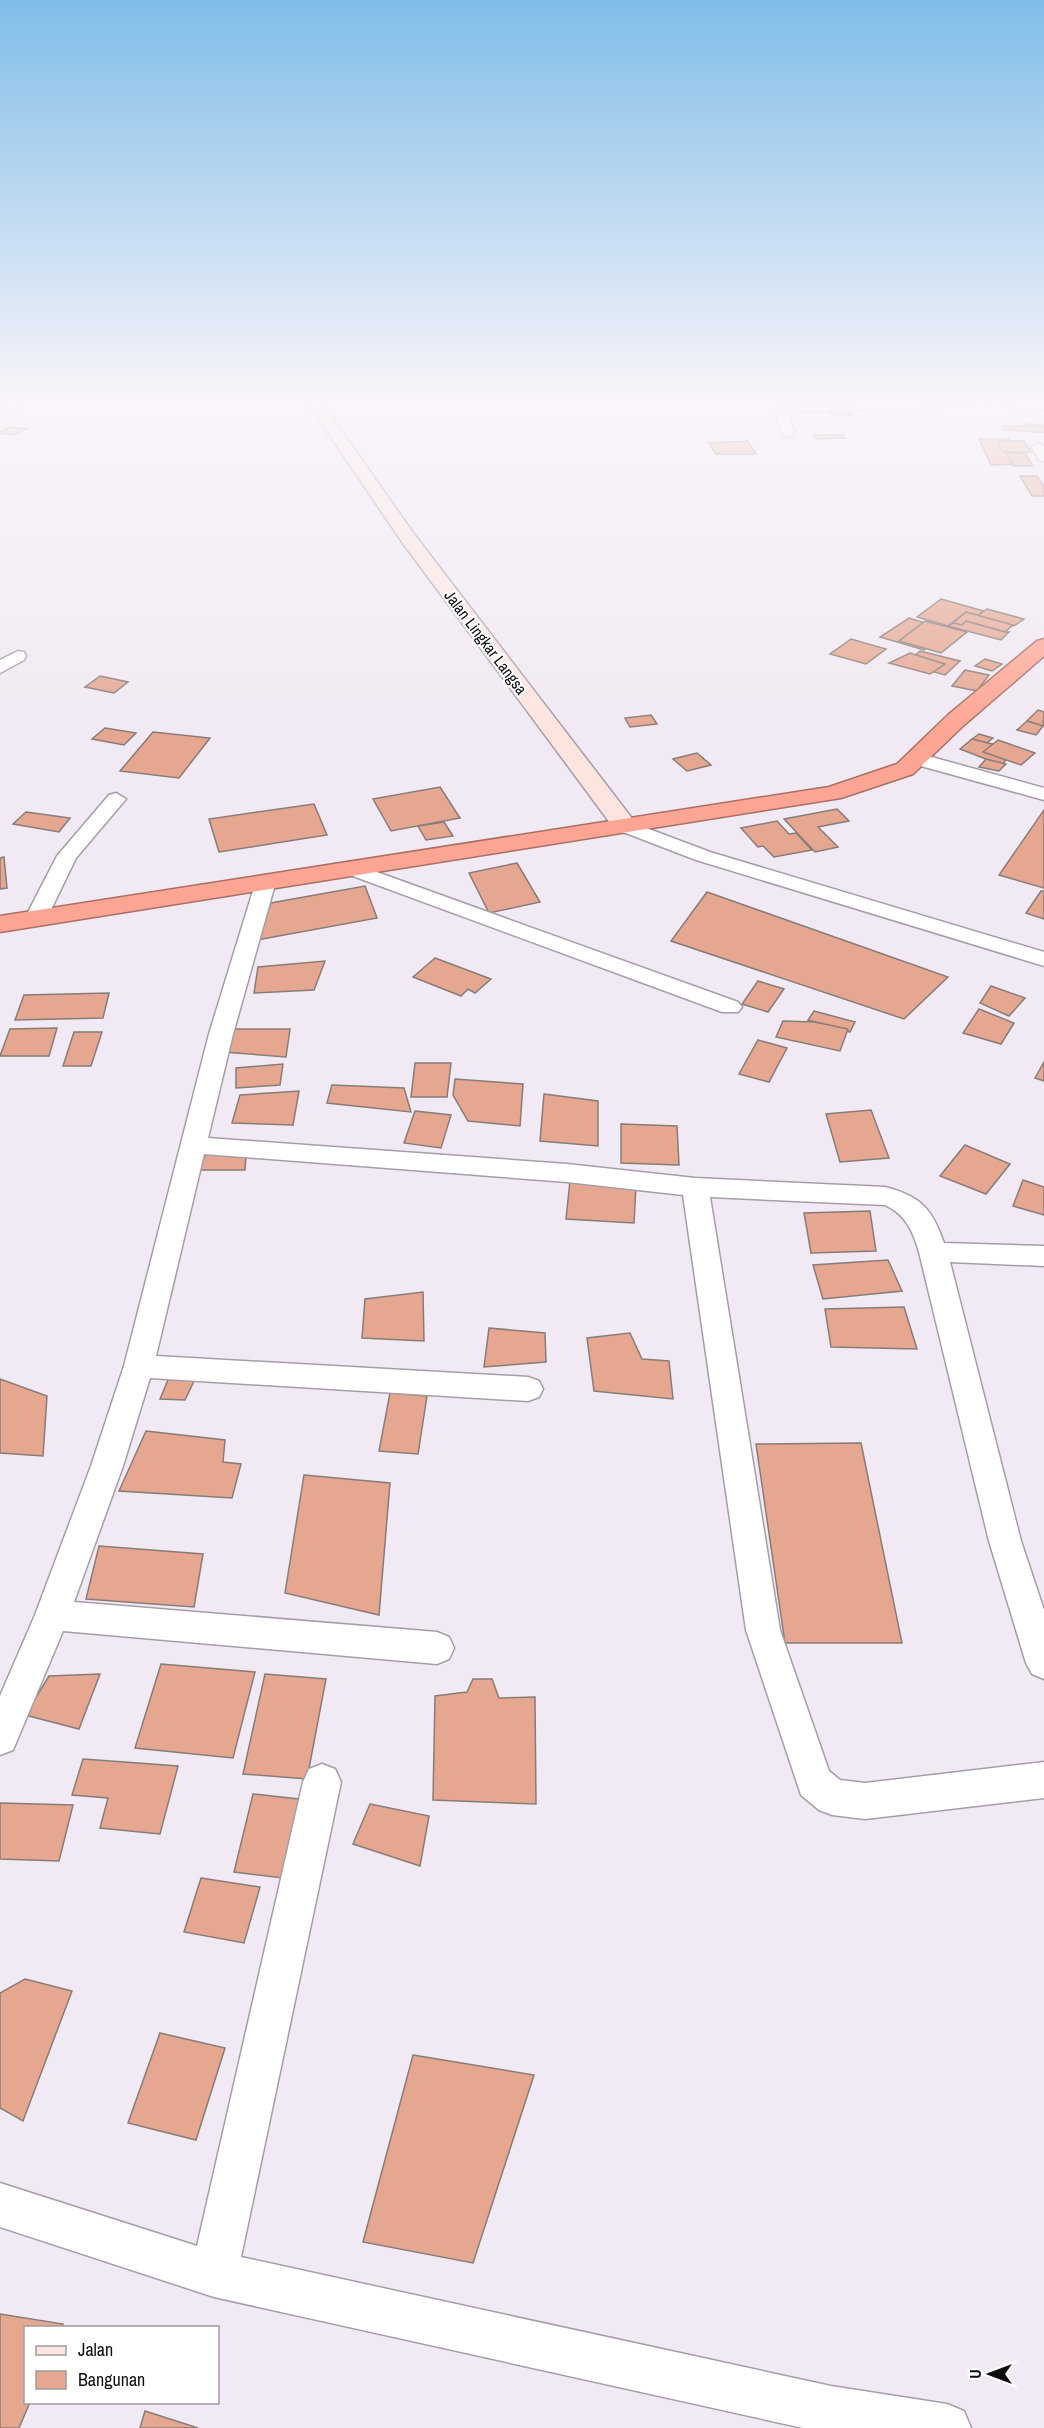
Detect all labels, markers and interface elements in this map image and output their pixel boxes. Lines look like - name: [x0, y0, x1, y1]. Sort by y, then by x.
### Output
- street label: Jalan Lingkar Langsa: [439, 585, 533, 699]
- legend: [24, 2326, 219, 2404]
- text: Jalan: [78, 2337, 113, 2362]
- north arrow: [960, 2344, 1020, 2404]
- text: Bangunan: [78, 2367, 145, 2392]
- text: U: [964, 2369, 986, 2379]

